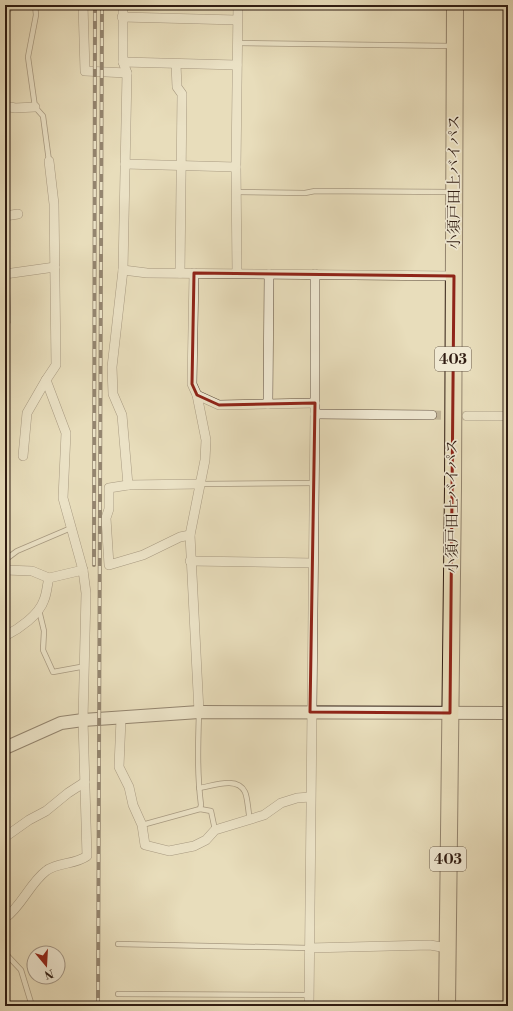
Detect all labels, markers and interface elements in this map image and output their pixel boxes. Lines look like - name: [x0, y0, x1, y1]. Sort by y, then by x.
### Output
- street label: 小須戸田上バイパス: [445, 115, 464, 249]
- road number: 403: [435, 347, 471, 371]
- street label: 小須戸田上バイパス: [443, 439, 462, 573]
- road number: 403: [430, 847, 466, 871]
- north arrow: [26, 945, 66, 985]
- text: N: [42, 966, 55, 982]

